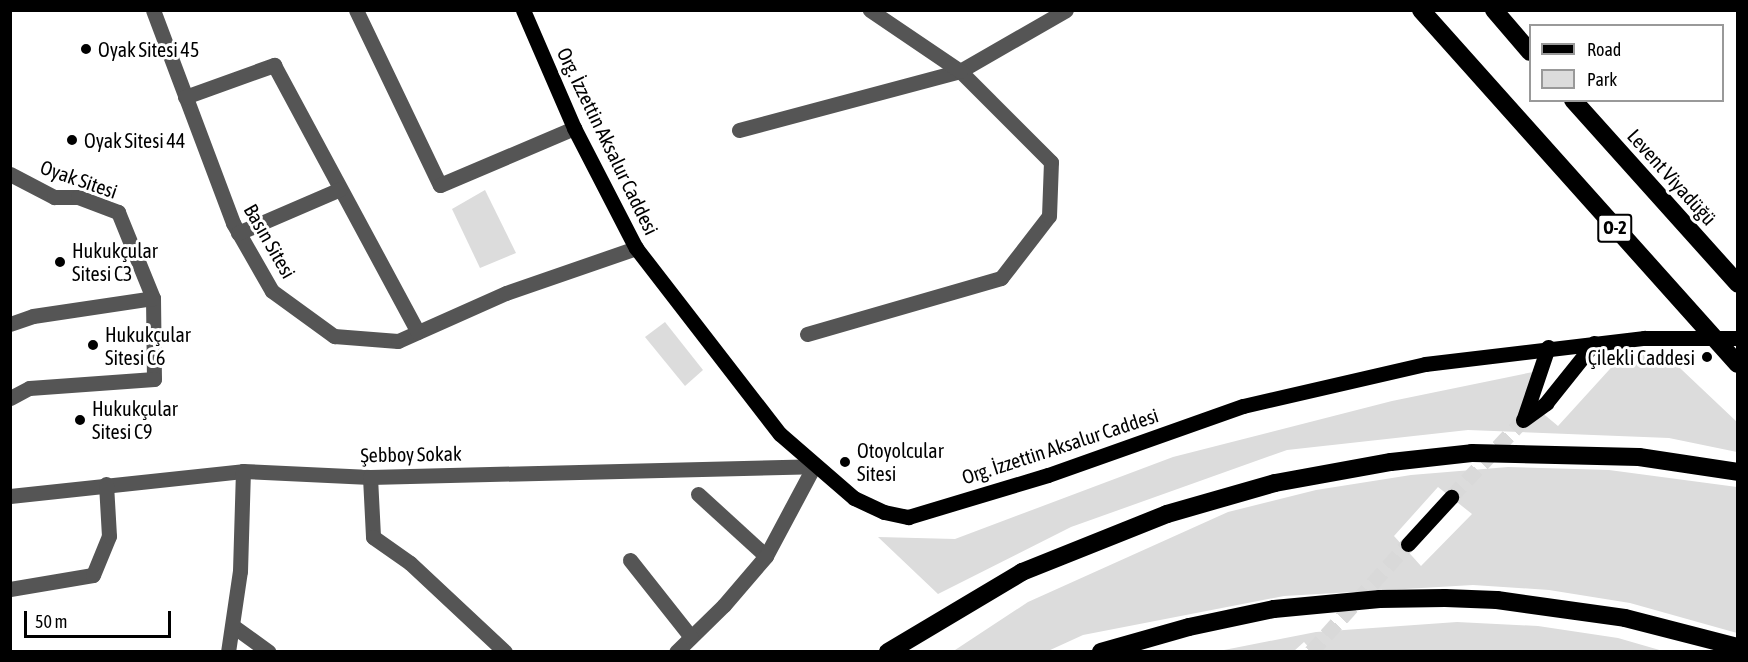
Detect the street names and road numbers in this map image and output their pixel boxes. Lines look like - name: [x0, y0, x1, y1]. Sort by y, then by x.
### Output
- street label: Org. İzzettin Aksalur Caddesi: [552, 43, 664, 239]
- street label: Levent Viyadüğü: [1623, 124, 1721, 230]
- street label: Oyak Sitesi: [37, 155, 121, 203]
- street label: Basın Sitesi: [239, 199, 301, 283]
- road number: O-2: [1597, 213, 1633, 243]
- street label: Org. İzzettin Aksalur Caddesi: [959, 403, 1161, 489]
- street label: Şebboy Sokak: [360, 441, 462, 467]

